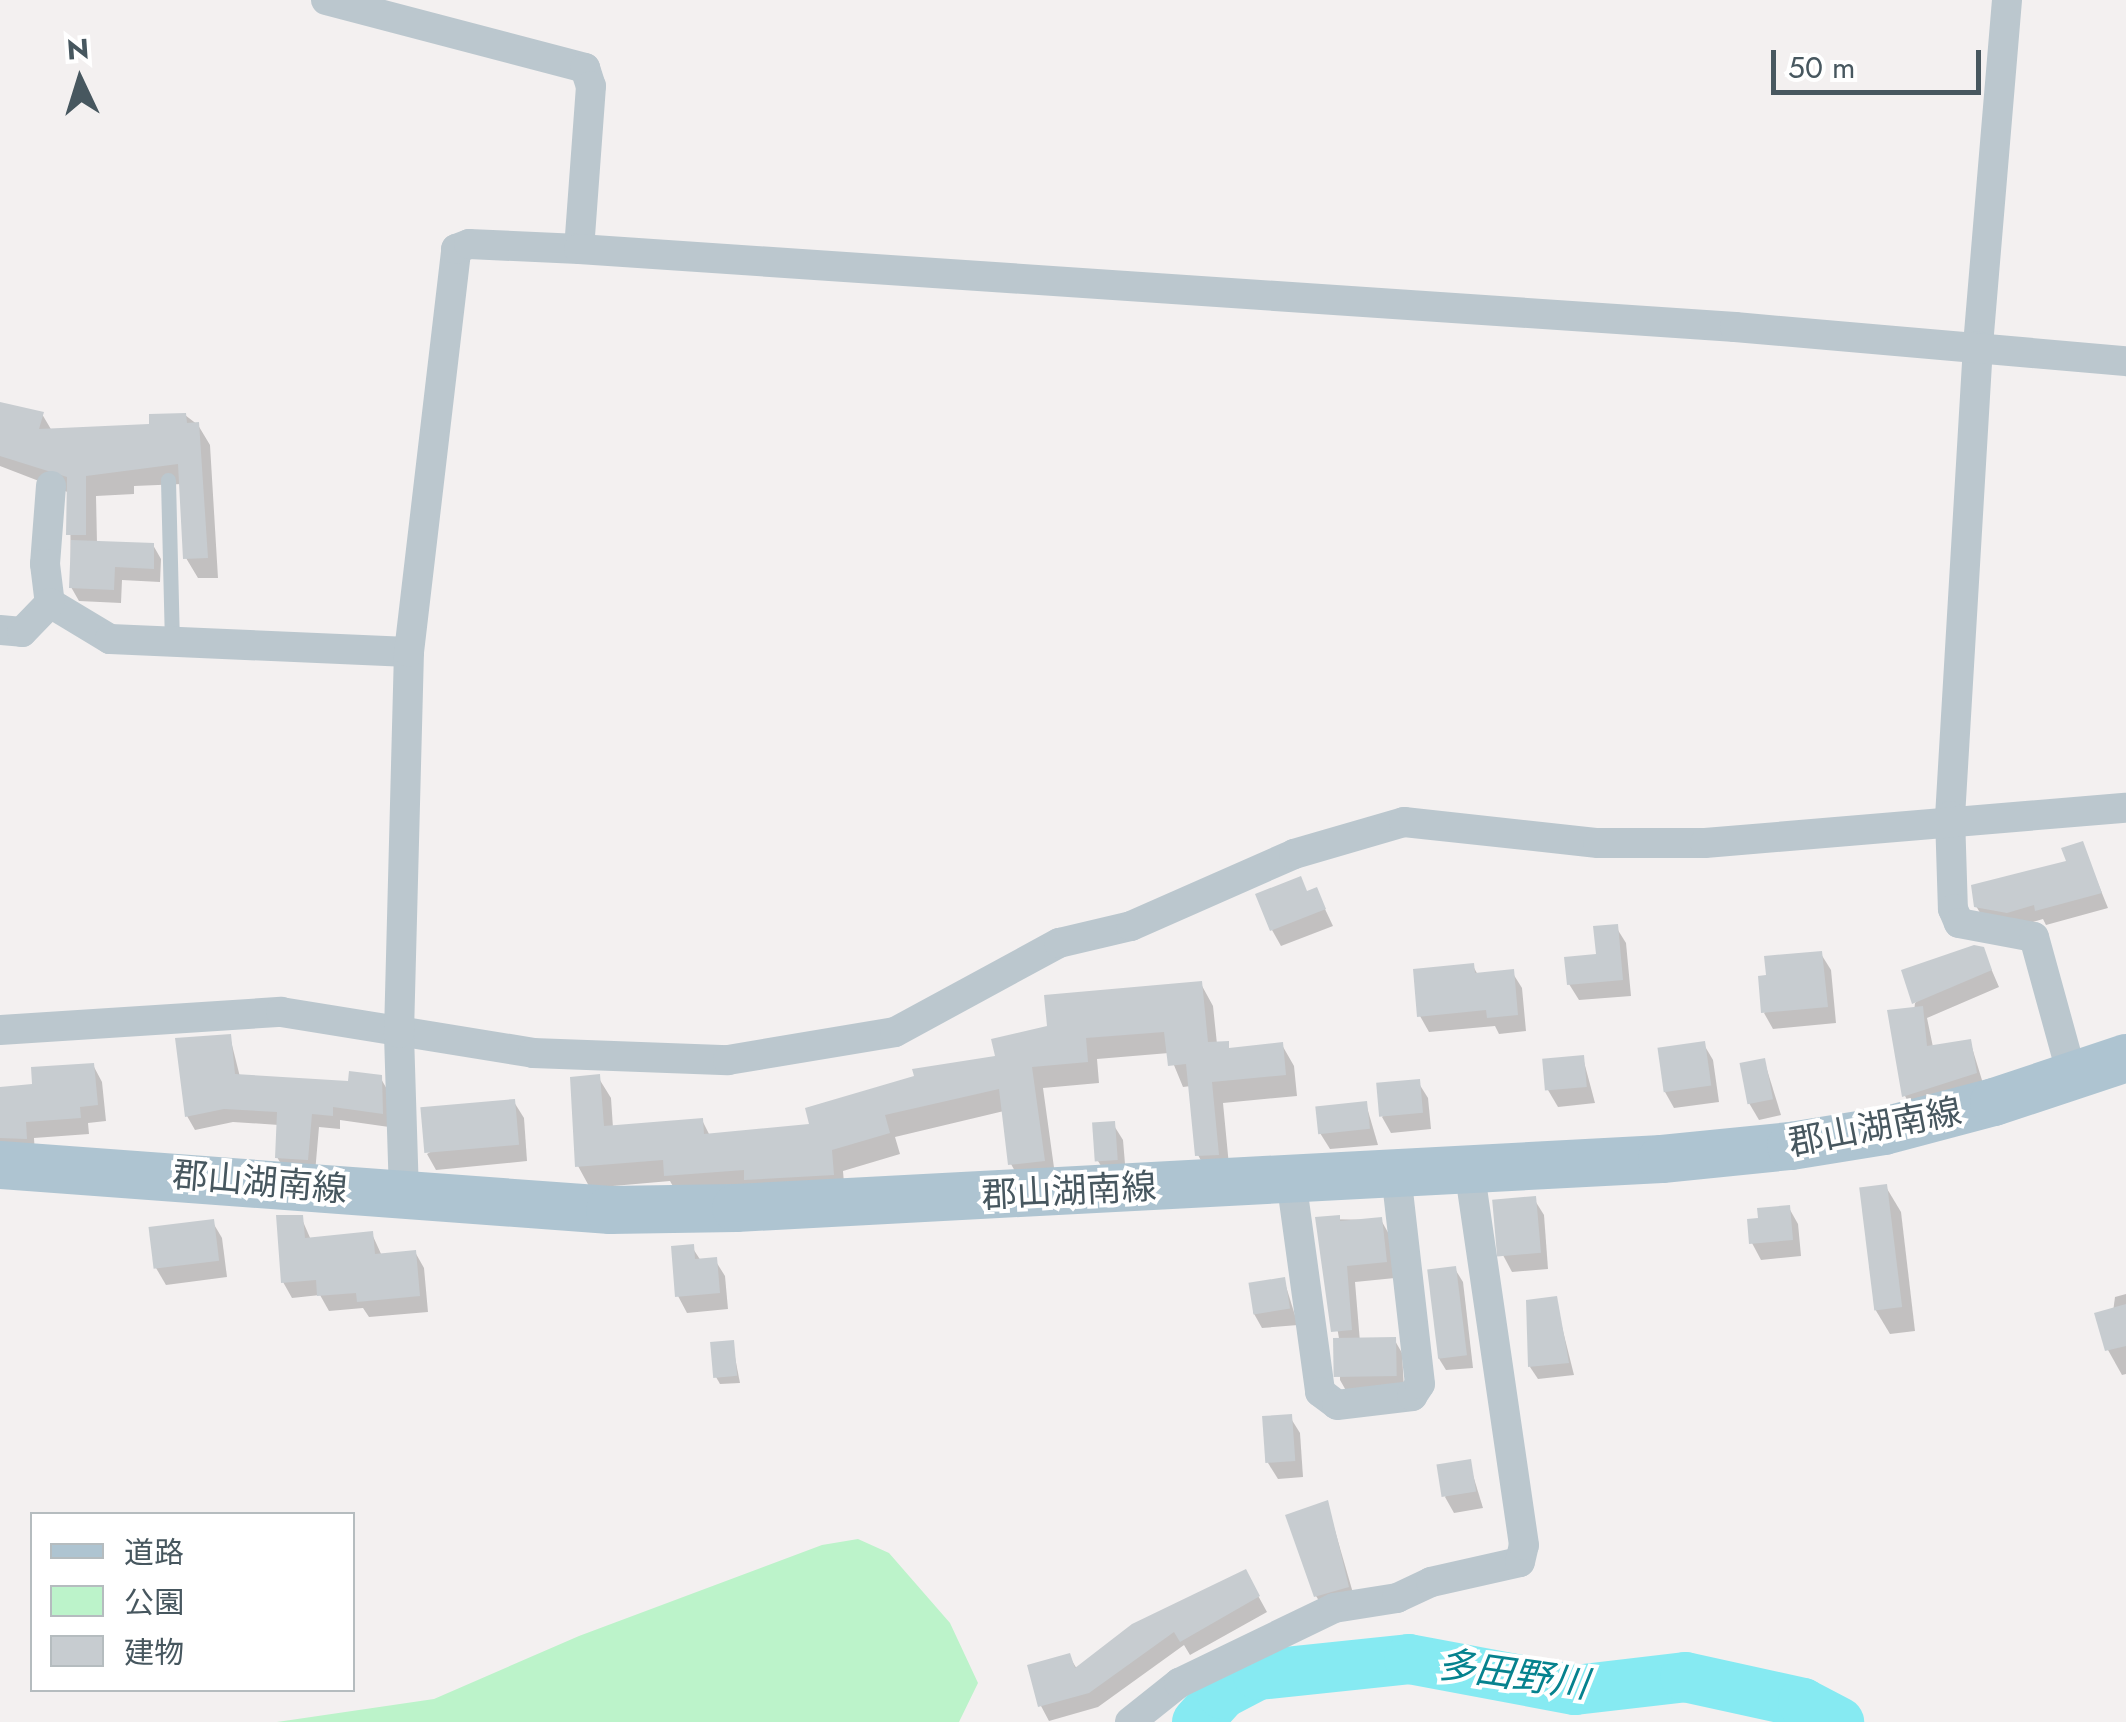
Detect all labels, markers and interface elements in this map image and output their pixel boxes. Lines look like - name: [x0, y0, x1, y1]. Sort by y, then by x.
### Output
- text: N: [65, 28, 90, 71]
- north arrow: [30, 30, 130, 130]
- scale bar: [1776, 30, 1986, 92]
- text: 50 m: [1788, 46, 1855, 89]
- street label: 郡山湖南線: [1785, 1090, 1965, 1164]
- street label: 郡山湖南線: [171, 1153, 349, 1211]
- street label: 郡山湖南線: [981, 1165, 1157, 1217]
- legend: [30, 1512, 355, 1692]
- text: 道路: [124, 1531, 184, 1574]
- text: 公園: [124, 1581, 184, 1624]
- text: 建物: [124, 1631, 184, 1674]
- water label: 多田野川: [1435, 1641, 1591, 1707]

